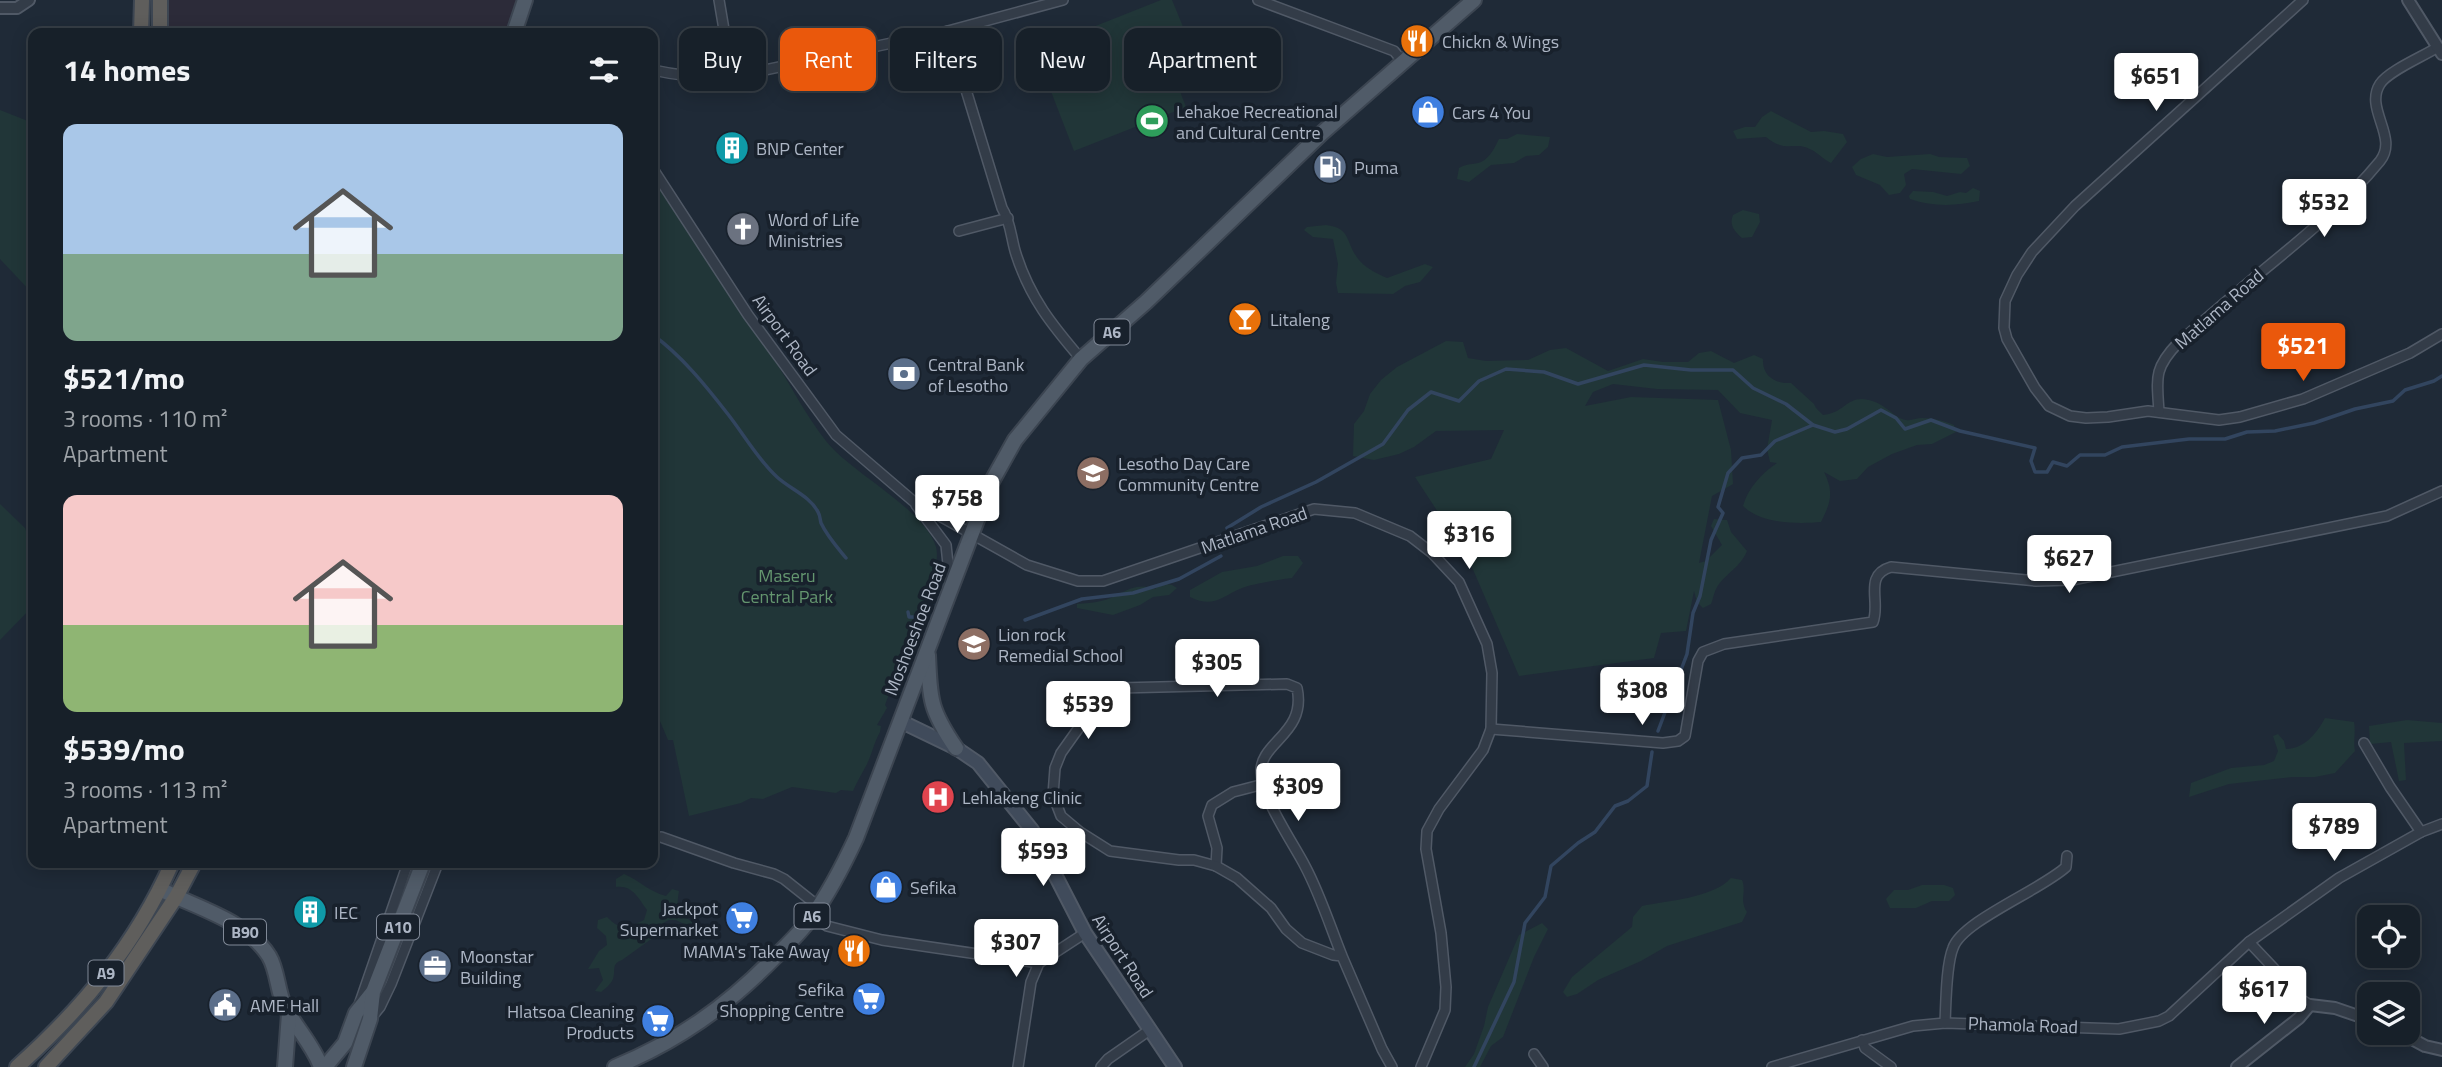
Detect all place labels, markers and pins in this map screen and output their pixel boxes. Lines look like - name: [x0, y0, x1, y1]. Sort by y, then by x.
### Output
- restaurant icon: Chickn & Wings: [1398, 22, 1436, 60]
- place label: Chickn & Wings: [1442, 28, 1559, 55]
- pin: $651: [2115, 54, 2197, 113]
- shop icon: Cars 4 You: [1409, 93, 1447, 131]
- place label: Lehakoe Recreational and Cultural Centre: [1176, 98, 1338, 146]
- place label: Cars 4 You: [1452, 99, 1531, 126]
- sports icon: Lehakoe Recreational and Cultural Centre: [1133, 102, 1171, 140]
- building icon: BNP Center: [713, 129, 751, 167]
- place label: BNP Center: [756, 135, 844, 162]
- fuel station icon: Puma: [1311, 148, 1349, 186]
- place label: Puma: [1354, 154, 1398, 181]
- pin: $532: [2283, 180, 2365, 239]
- place label: Word of Life Ministries: [768, 206, 859, 254]
- church icon: Word of Life Ministries: [724, 210, 762, 248]
- bar icon: Litaleng: [1226, 300, 1264, 338]
- place label: Litaleng: [1270, 306, 1330, 333]
- pin: $521: [2262, 324, 2344, 383]
- place label: Central Bank of Lesotho: [928, 351, 1025, 399]
- bank icon: Central Bank of Lesotho: [885, 355, 923, 393]
- place label: Lesotho Day Care Community Centre: [1118, 450, 1259, 498]
- school or university icon: Lesotho Day Care Community Centre: [1074, 454, 1112, 492]
- pin: $758: [916, 476, 998, 535]
- pin: $316: [1428, 512, 1510, 571]
- pin: $627: [2028, 536, 2110, 595]
- place label: Lion rock Remedial School: [998, 621, 1123, 669]
- school or university icon: Lion rock Remedial School: [955, 625, 993, 663]
- pin: $305: [1176, 640, 1258, 699]
- pin: $308: [1601, 668, 1683, 727]
- pin: $539: [1047, 682, 1129, 741]
- pin: $309: [1257, 764, 1339, 823]
- hospital icon: Lehlakeng Clinic: [919, 778, 957, 816]
- place label: Lehlakeng Clinic: [962, 784, 1082, 811]
- pin: $789: [2293, 804, 2375, 863]
- pin: $593: [1002, 828, 1084, 888]
- shop icon: Sefika: [867, 868, 905, 906]
- place label: Sefika: [910, 874, 956, 901]
- building icon: IEC: [291, 893, 329, 931]
- place label: Jackpot Supermarket: [620, 895, 719, 943]
- place label: IEC: [334, 899, 358, 926]
- supermarket icon: Jackpot Supermarket: [723, 899, 761, 937]
- pin: $307: [975, 920, 1057, 979]
- restaurant icon: MAMA's Take Away: [835, 932, 873, 970]
- place label: MAMA's Take Away: [683, 938, 830, 965]
- place label: Moonstar Building: [460, 943, 534, 991]
- office icon: Moonstar Building: [416, 947, 454, 985]
- pin: $617: [2223, 967, 2305, 1026]
- place label: Sefika Shopping Centre: [720, 976, 844, 1024]
- supermarket icon: Sefika Shopping Centre: [850, 980, 888, 1018]
- public building icon: AME Hall: [206, 986, 244, 1024]
- place label: AME Hall: [250, 992, 319, 1019]
- place label: Hlatsoa Cleaning Products: [507, 998, 634, 1046]
- supermarket icon: Hlatsoa Cleaning Products: [639, 1002, 677, 1040]

